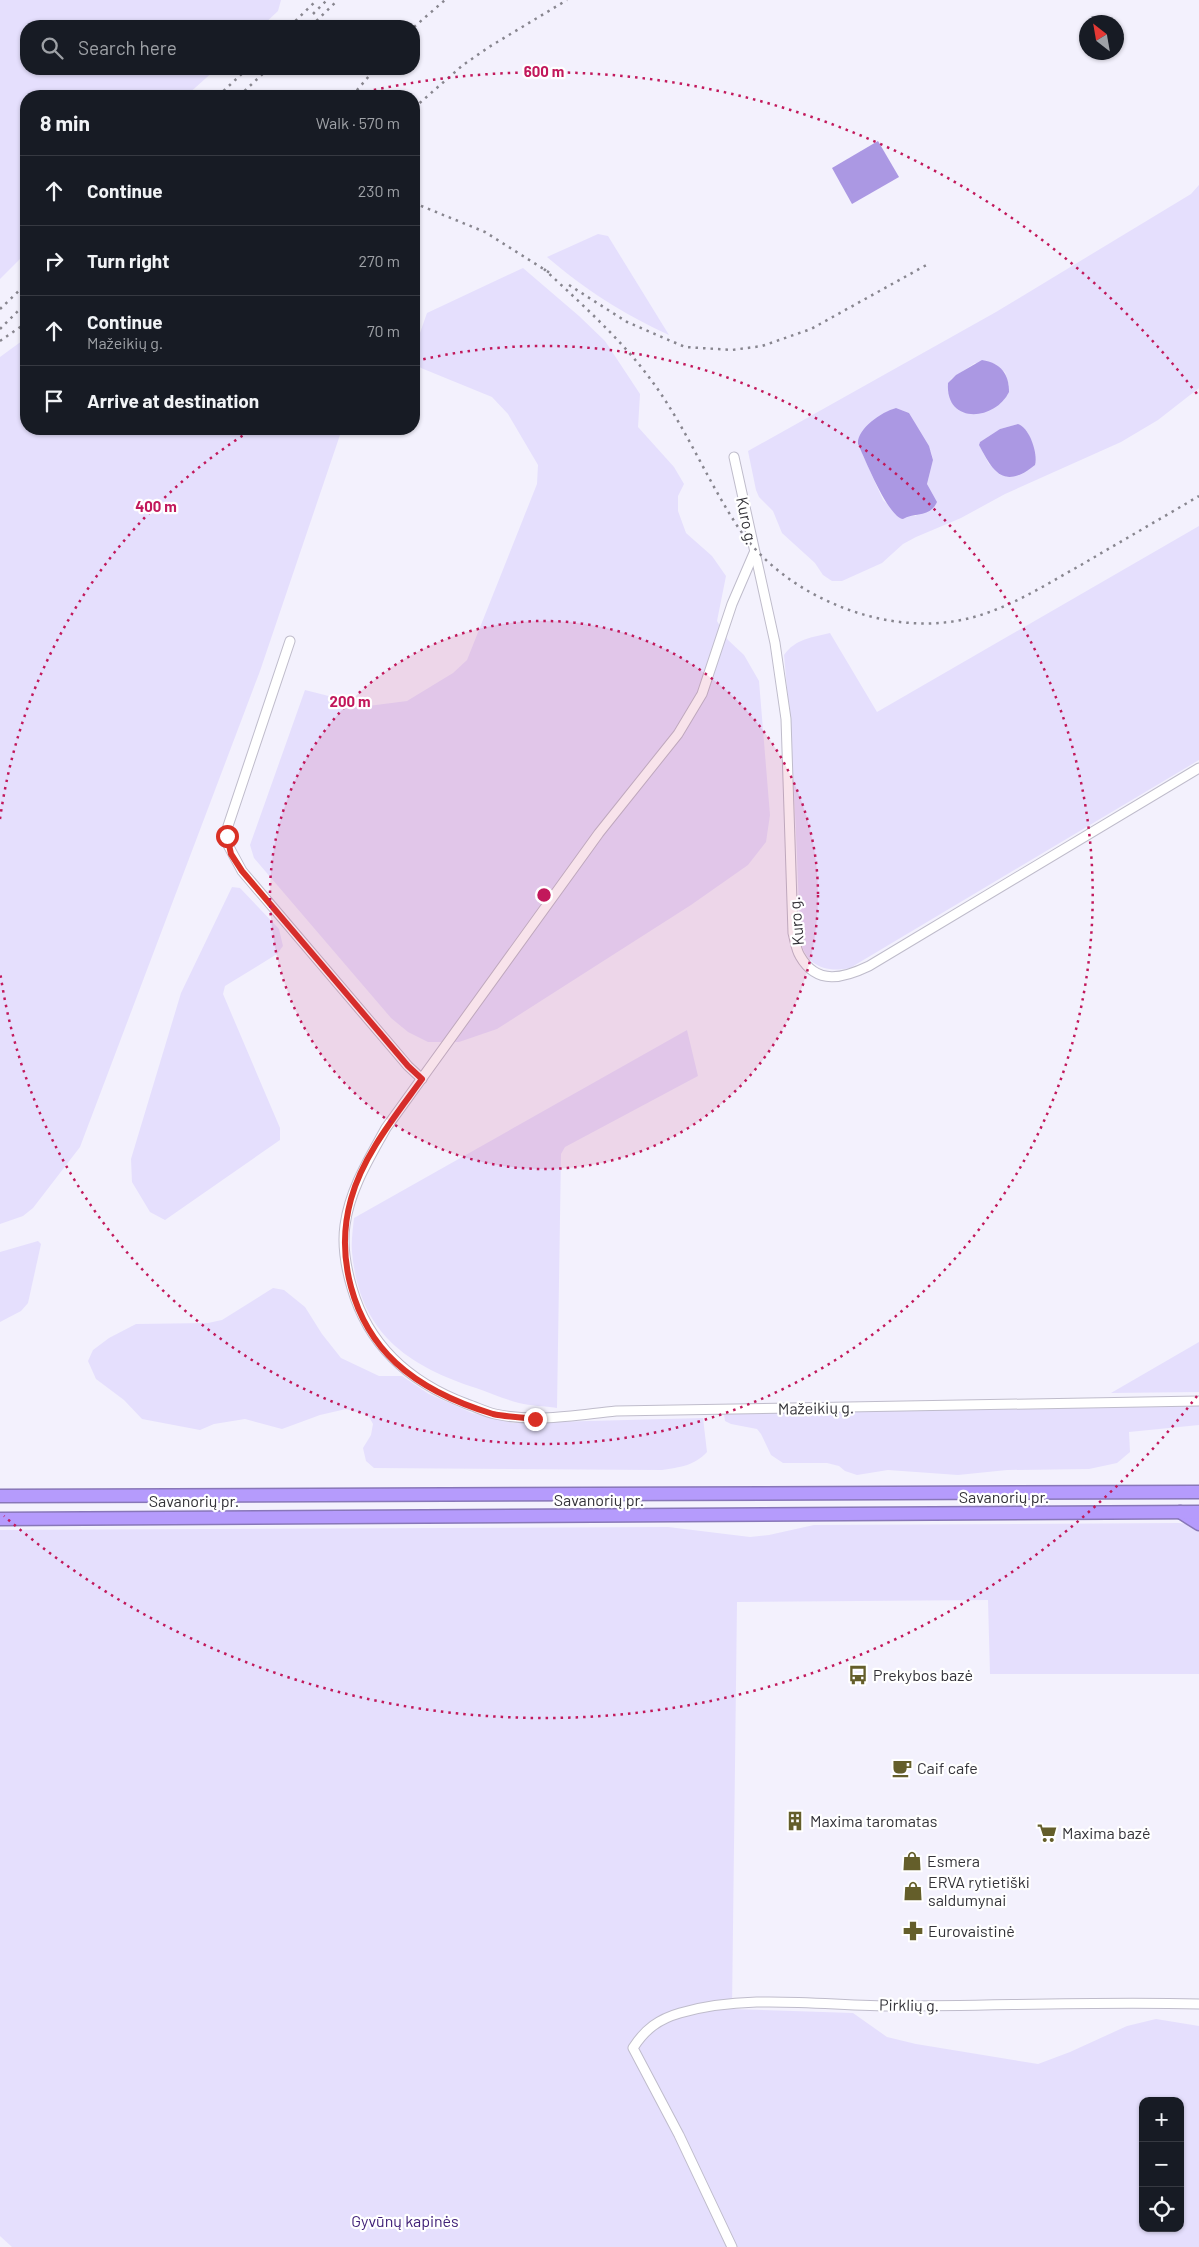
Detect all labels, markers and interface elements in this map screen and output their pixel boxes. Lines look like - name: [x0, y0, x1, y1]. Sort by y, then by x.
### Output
- north arrow: [1079, 15, 1124, 60]
- search box: [20, 20, 420, 75]
- icon: search: [38, 34, 66, 62]
- text: Search here: [78, 36, 177, 59]
- text: 600 m: [524, 62, 564, 80]
- text: 8 min: [40, 110, 90, 135]
- text: Walk · 570 m: [316, 113, 400, 132]
- icon: ahead: [40, 177, 68, 205]
- text: Continue: [87, 179, 163, 202]
- text: 230 m: [358, 181, 400, 200]
- icon: right: [40, 247, 68, 275]
- text: Turn right: [87, 249, 169, 272]
- text: 270 m: [358, 251, 400, 270]
- text: Continue: [87, 310, 163, 333]
- icon: ahead: [40, 317, 68, 345]
- text: 70 m: [367, 321, 400, 340]
- text: Mažeikių g.: [87, 333, 163, 352]
- icon: arrive: [40, 387, 68, 415]
- text: Arrive at destination: [87, 389, 259, 412]
- street label: Kuro g.: [733, 495, 762, 547]
- text: 400 m: [135, 497, 177, 515]
- text: 200 m: [329, 692, 371, 710]
- route start: [216, 825, 239, 848]
- centre of rings: [535, 886, 553, 904]
- street label: Kuro g.: [784, 896, 807, 946]
- street label: Mažeikių g.: [778, 1397, 854, 1418]
- route end: [524, 1408, 547, 1431]
- street label: Savanorių pr.: [959, 1487, 1049, 1506]
- street label: Savanorių pr.: [554, 1490, 644, 1509]
- street label: Savanorių pr.: [149, 1491, 239, 1510]
- bus stop icon: Prekybos bazė: [847, 1664, 869, 1686]
- place label: Prekybos bazė: [873, 1665, 973, 1684]
- cafe icon: Caif cafe: [891, 1757, 913, 1779]
- place label: Caif cafe: [917, 1758, 978, 1777]
- building icon: Maxima taromatas: [784, 1810, 806, 1832]
- place label: Maxima taromatas: [810, 1811, 937, 1830]
- supermarket icon: Maxima bazė: [1036, 1822, 1058, 1844]
- place label: Maxima bazė: [1062, 1823, 1151, 1842]
- shop icon: Esmera: [901, 1850, 923, 1872]
- place label: Esmera: [927, 1851, 980, 1870]
- place label: ERVA rytietiški saldumynai: [928, 1872, 1030, 1909]
- shop icon: ERVA rytietiški saldumynai: [902, 1880, 924, 1902]
- pharmacy icon: Eurovaistinė: [902, 1920, 924, 1942]
- place label: Eurovaistinė: [928, 1921, 1015, 1940]
- street label: Pirklių g.: [879, 1994, 939, 2015]
- map controls: [1139, 2097, 1184, 2232]
- button: +: [1139, 2097, 1184, 2142]
- button: −: [1139, 2142, 1184, 2187]
- button: locate: [1139, 2187, 1184, 2232]
- park label: Gyvūnų kapinės: [351, 2211, 459, 2230]

